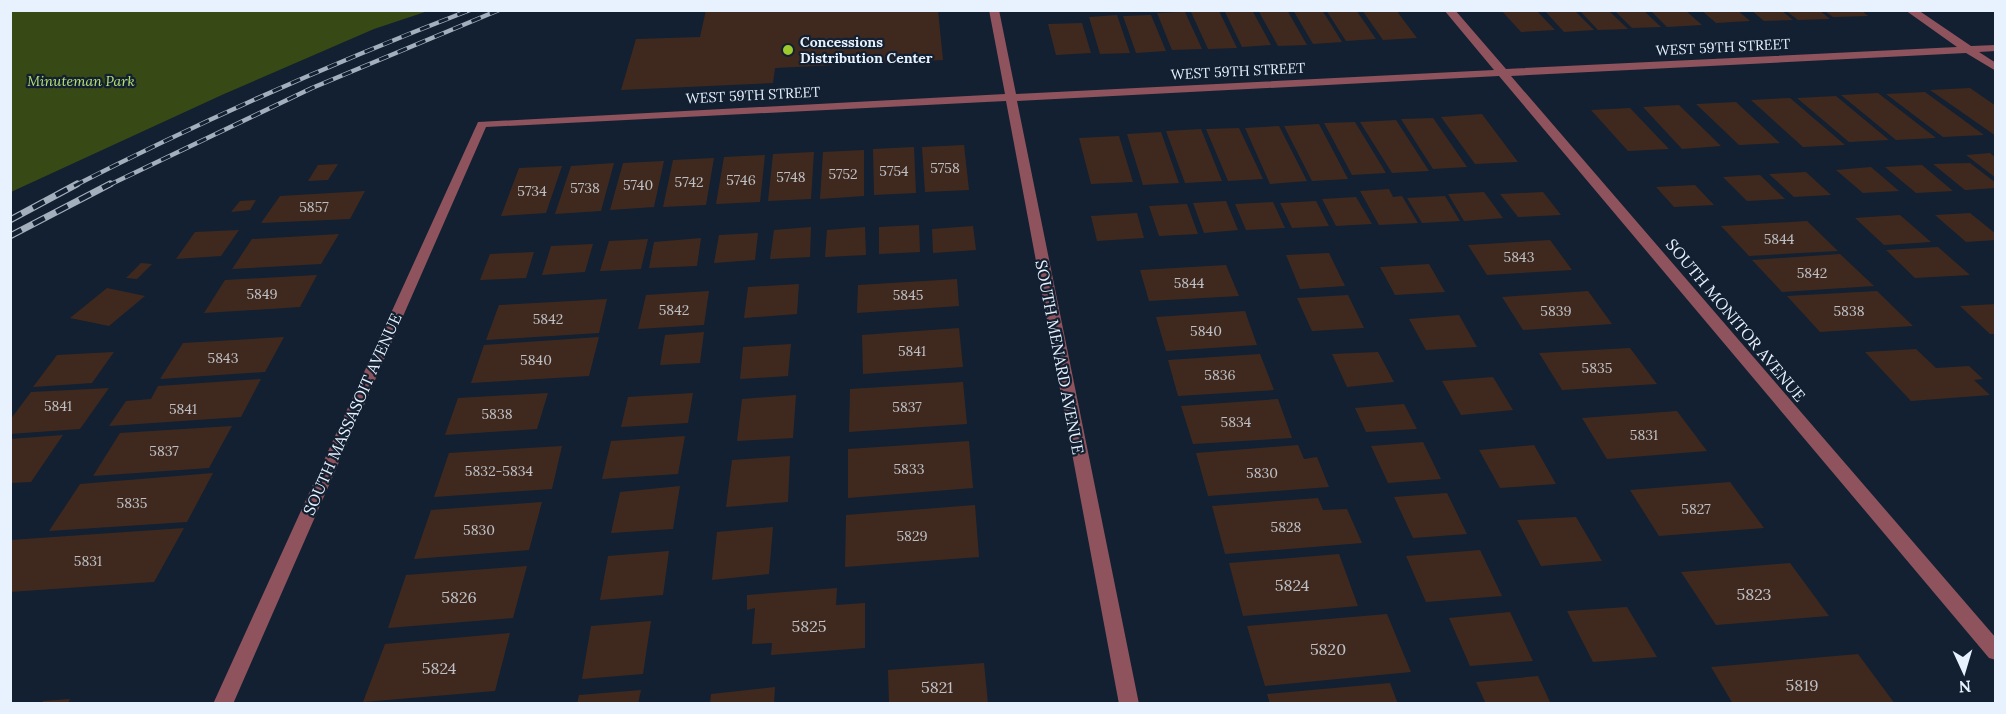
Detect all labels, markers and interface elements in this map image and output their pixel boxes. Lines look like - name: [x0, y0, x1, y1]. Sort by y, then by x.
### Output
- place label: Concessions Distribution Center: [800, 33, 933, 67]
- street label: WEST 59TH STREET: [1655, 34, 1791, 60]
- marker: Concessions Distribution Center: [781, 43, 795, 57]
- street label: WEST 59TH STREET: [1170, 58, 1306, 84]
- park label: Minuteman Park: [27, 72, 135, 90]
- street label: WEST 59TH STREET: [685, 82, 821, 108]
- house number: 5758: [930, 159, 960, 177]
- house number: 5754: [879, 162, 909, 180]
- house number: 5752: [828, 165, 858, 183]
- house number: 5748: [776, 168, 806, 186]
- house number: 5746: [726, 171, 756, 189]
- house number: 5742: [675, 173, 704, 191]
- house number: 5740: [623, 176, 653, 194]
- house number: 5738: [570, 179, 600, 197]
- house number: 5734: [517, 182, 547, 200]
- house number: 5857: [299, 198, 329, 216]
- house number: 5844: [1764, 230, 1795, 248]
- street label: SOUTH MONITOR AVENUE: [1662, 235, 1810, 406]
- house number: 5843: [1504, 248, 1535, 266]
- street label: SOUTH MENARD AVENUE: [1031, 258, 1089, 456]
- house number: 5842: [1797, 264, 1827, 282]
- house number: 5844: [1174, 274, 1205, 292]
- house number: 5849: [246, 285, 278, 303]
- house number: 5845: [893, 286, 923, 304]
- house number: 5842: [659, 301, 689, 319]
- house number: 5839: [1540, 302, 1572, 320]
- house number: 5838: [1833, 302, 1865, 320]
- street label: SOUTH MASSASOIT AVENUE: [298, 310, 406, 518]
- house number: 5842: [533, 310, 563, 328]
- house number: 5840: [1190, 322, 1222, 340]
- house number: 5841: [898, 342, 926, 360]
- house number: 5843: [208, 349, 239, 367]
- house number: 5840: [520, 351, 552, 369]
- house number: 5835: [1582, 359, 1612, 377]
- house number: 5836: [1204, 366, 1236, 384]
- house number: 5841: [44, 397, 72, 415]
- house number: 5837: [892, 398, 922, 416]
- house number: 5841: [169, 400, 197, 418]
- house number: 5838: [481, 405, 513, 423]
- house number: 5834: [1221, 413, 1252, 431]
- house number: 5831: [1630, 426, 1658, 444]
- house number: 5837: [149, 442, 179, 460]
- house number: 5833: [893, 460, 925, 478]
- house number: 5832-5834: [465, 462, 534, 480]
- house number: 5830: [1246, 464, 1278, 482]
- house number: 5835: [117, 494, 147, 512]
- house number: 5827: [1681, 500, 1711, 518]
- house number: 5828: [1271, 518, 1302, 536]
- house number: 5830: [463, 521, 495, 539]
- house number: 5829: [896, 527, 928, 545]
- house number: 5831: [74, 552, 102, 570]
- house number: 5824: [1275, 575, 1310, 595]
- house number: 5823: [1737, 584, 1772, 604]
- house number: 5826: [441, 587, 477, 607]
- house number: 5825: [791, 616, 827, 636]
- house number: 5820: [1310, 639, 1346, 659]
- north arrow: [1934, 642, 1994, 702]
- house number: 5824: [422, 658, 457, 678]
- house number: 5819: [1786, 675, 1818, 695]
- house number: 5821: [921, 677, 953, 697]
- text: N: [1958, 677, 1972, 697]

